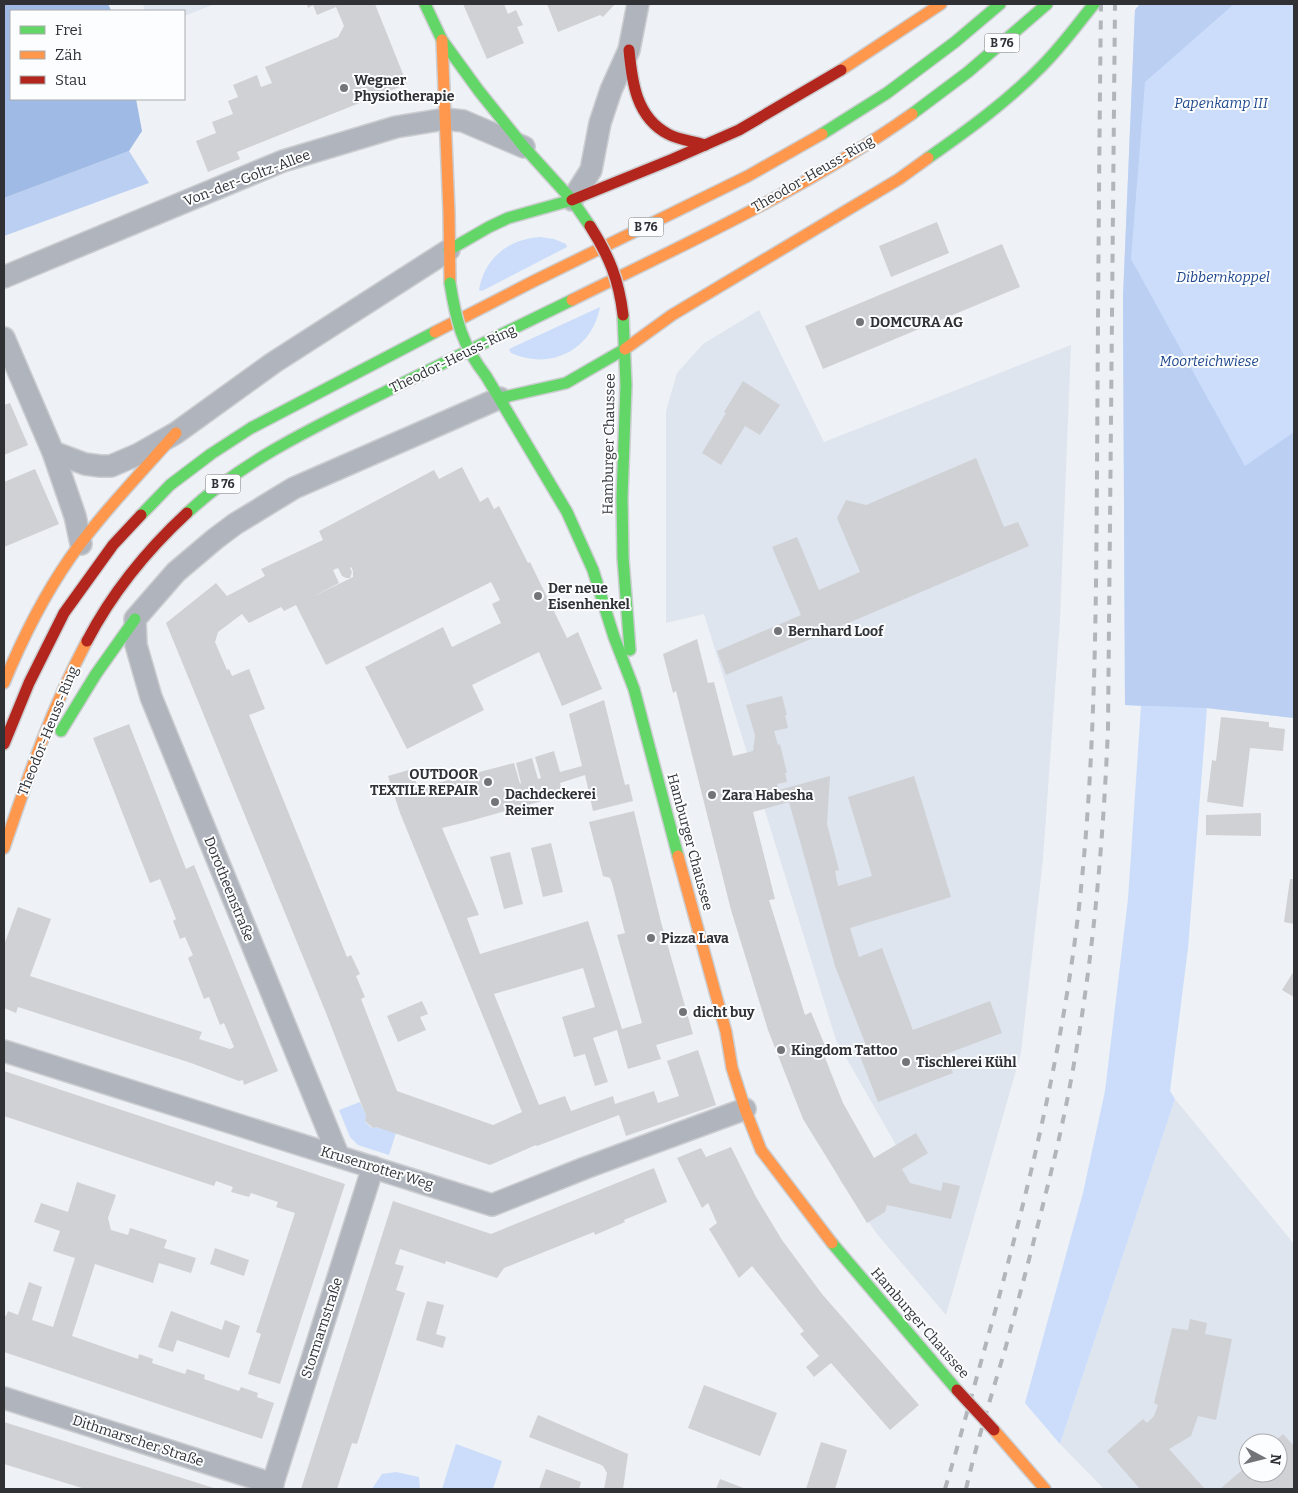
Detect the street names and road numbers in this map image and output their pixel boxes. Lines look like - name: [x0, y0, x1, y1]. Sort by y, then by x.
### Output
- road number: B 76: [984, 34, 1020, 52]
- street label: Theodor-Heuss-Ring: [749, 132, 877, 216]
- street label: Von-der-Goltz-Allee: [181, 146, 313, 210]
- road number: B 76: [628, 218, 664, 236]
- street label: Theodor-Heuss-Ring: [387, 321, 519, 397]
- street label: Hamburger Chaussee: [599, 373, 619, 515]
- road number: B 76: [206, 474, 240, 494]
- street label: Theodor-Heuss-Ring: [14, 664, 82, 798]
- street label: Hamburger Chaussee: [664, 772, 716, 912]
- street label: Dorotheenstraße: [200, 834, 258, 944]
- street label: Krusenrotter Weg: [319, 1143, 436, 1193]
- street label: Hamburger Chaussee: [867, 1264, 973, 1382]
- street label: Stormarnstraße: [298, 1276, 346, 1380]
- street label: Dithmarscher Straße: [70, 1412, 206, 1470]

